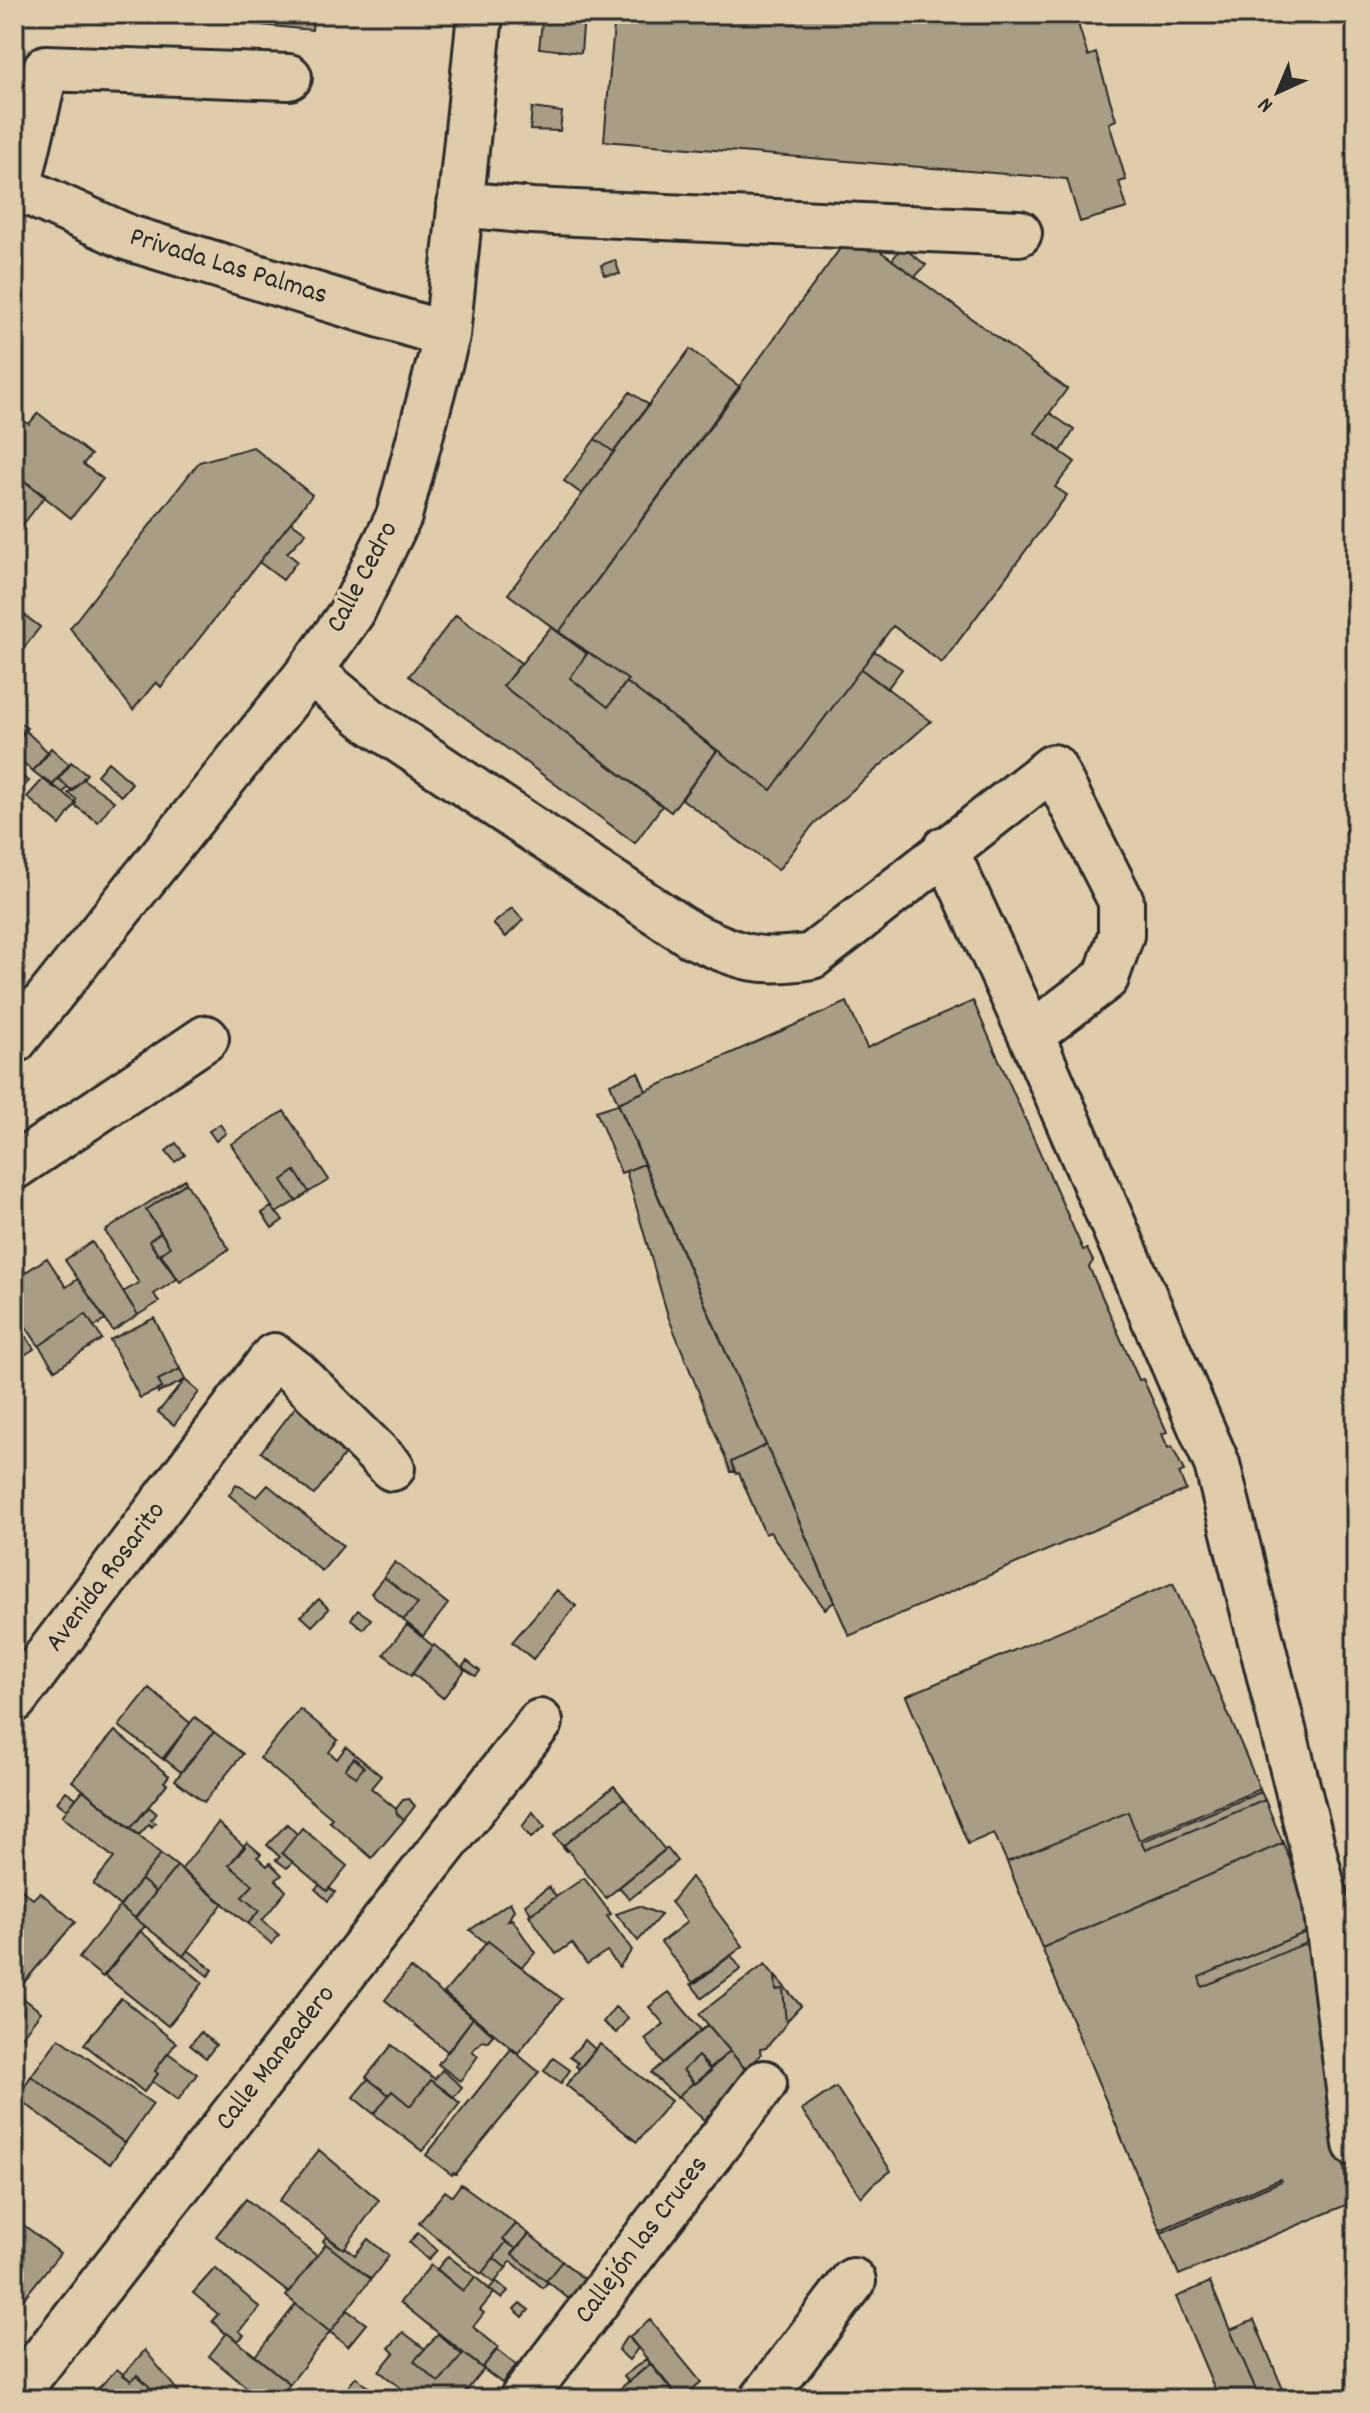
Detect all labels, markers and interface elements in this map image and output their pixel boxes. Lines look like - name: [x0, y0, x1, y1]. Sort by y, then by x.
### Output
- north arrow: [1238, 52, 1318, 132]
- text: N: [1252, 89, 1281, 119]
- street label: Privada Las Palmas: [124, 219, 332, 317]
- street label: Calle Cedro: [318, 515, 410, 641]
- street label: Avenida Rosarito: [37, 1494, 177, 1662]
- street label: Calle Maneadero: [207, 1978, 347, 2140]
- street label: Callejón las Cruces: [566, 2149, 720, 2333]

